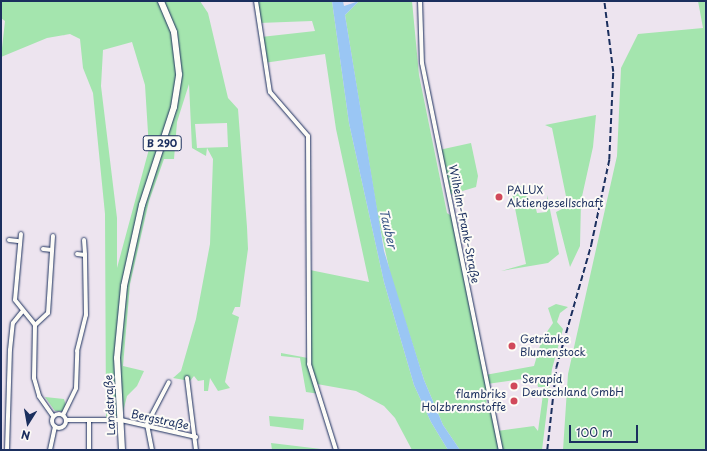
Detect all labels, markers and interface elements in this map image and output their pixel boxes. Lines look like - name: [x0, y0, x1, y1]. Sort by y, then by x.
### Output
- road number: B 290: [142, 135, 182, 151]
- street label: Wilhelm-Frank-Straße: [446, 163, 482, 285]
- place label: PALUX Aktiengesellschaft: [507, 184, 604, 210]
- marker: PALUX Aktiengesellschaft: [494, 192, 504, 202]
- water label: Tauber: [376, 208, 400, 250]
- place label: Getränke Blumenstock: [520, 333, 586, 359]
- marker: Getränke Blumenstock: [507, 341, 517, 351]
- place label: Serapid Deutschland GmbH: [522, 373, 624, 399]
- street label: Landstraße: [102, 374, 118, 436]
- marker: Serapid Deutschland GmbH: [509, 381, 519, 391]
- place label: flambriks Holzbrennstoffe: [421, 388, 506, 414]
- marker: flambriks Holzbrennstoffe: [509, 396, 519, 406]
- north arrow: [8, 403, 48, 443]
- street label: Bergstraße: [130, 407, 190, 433]
- scale bar: [571, 417, 640, 443]
- text: 100 m: [576, 423, 613, 441]
- text: N: [20, 426, 32, 444]

